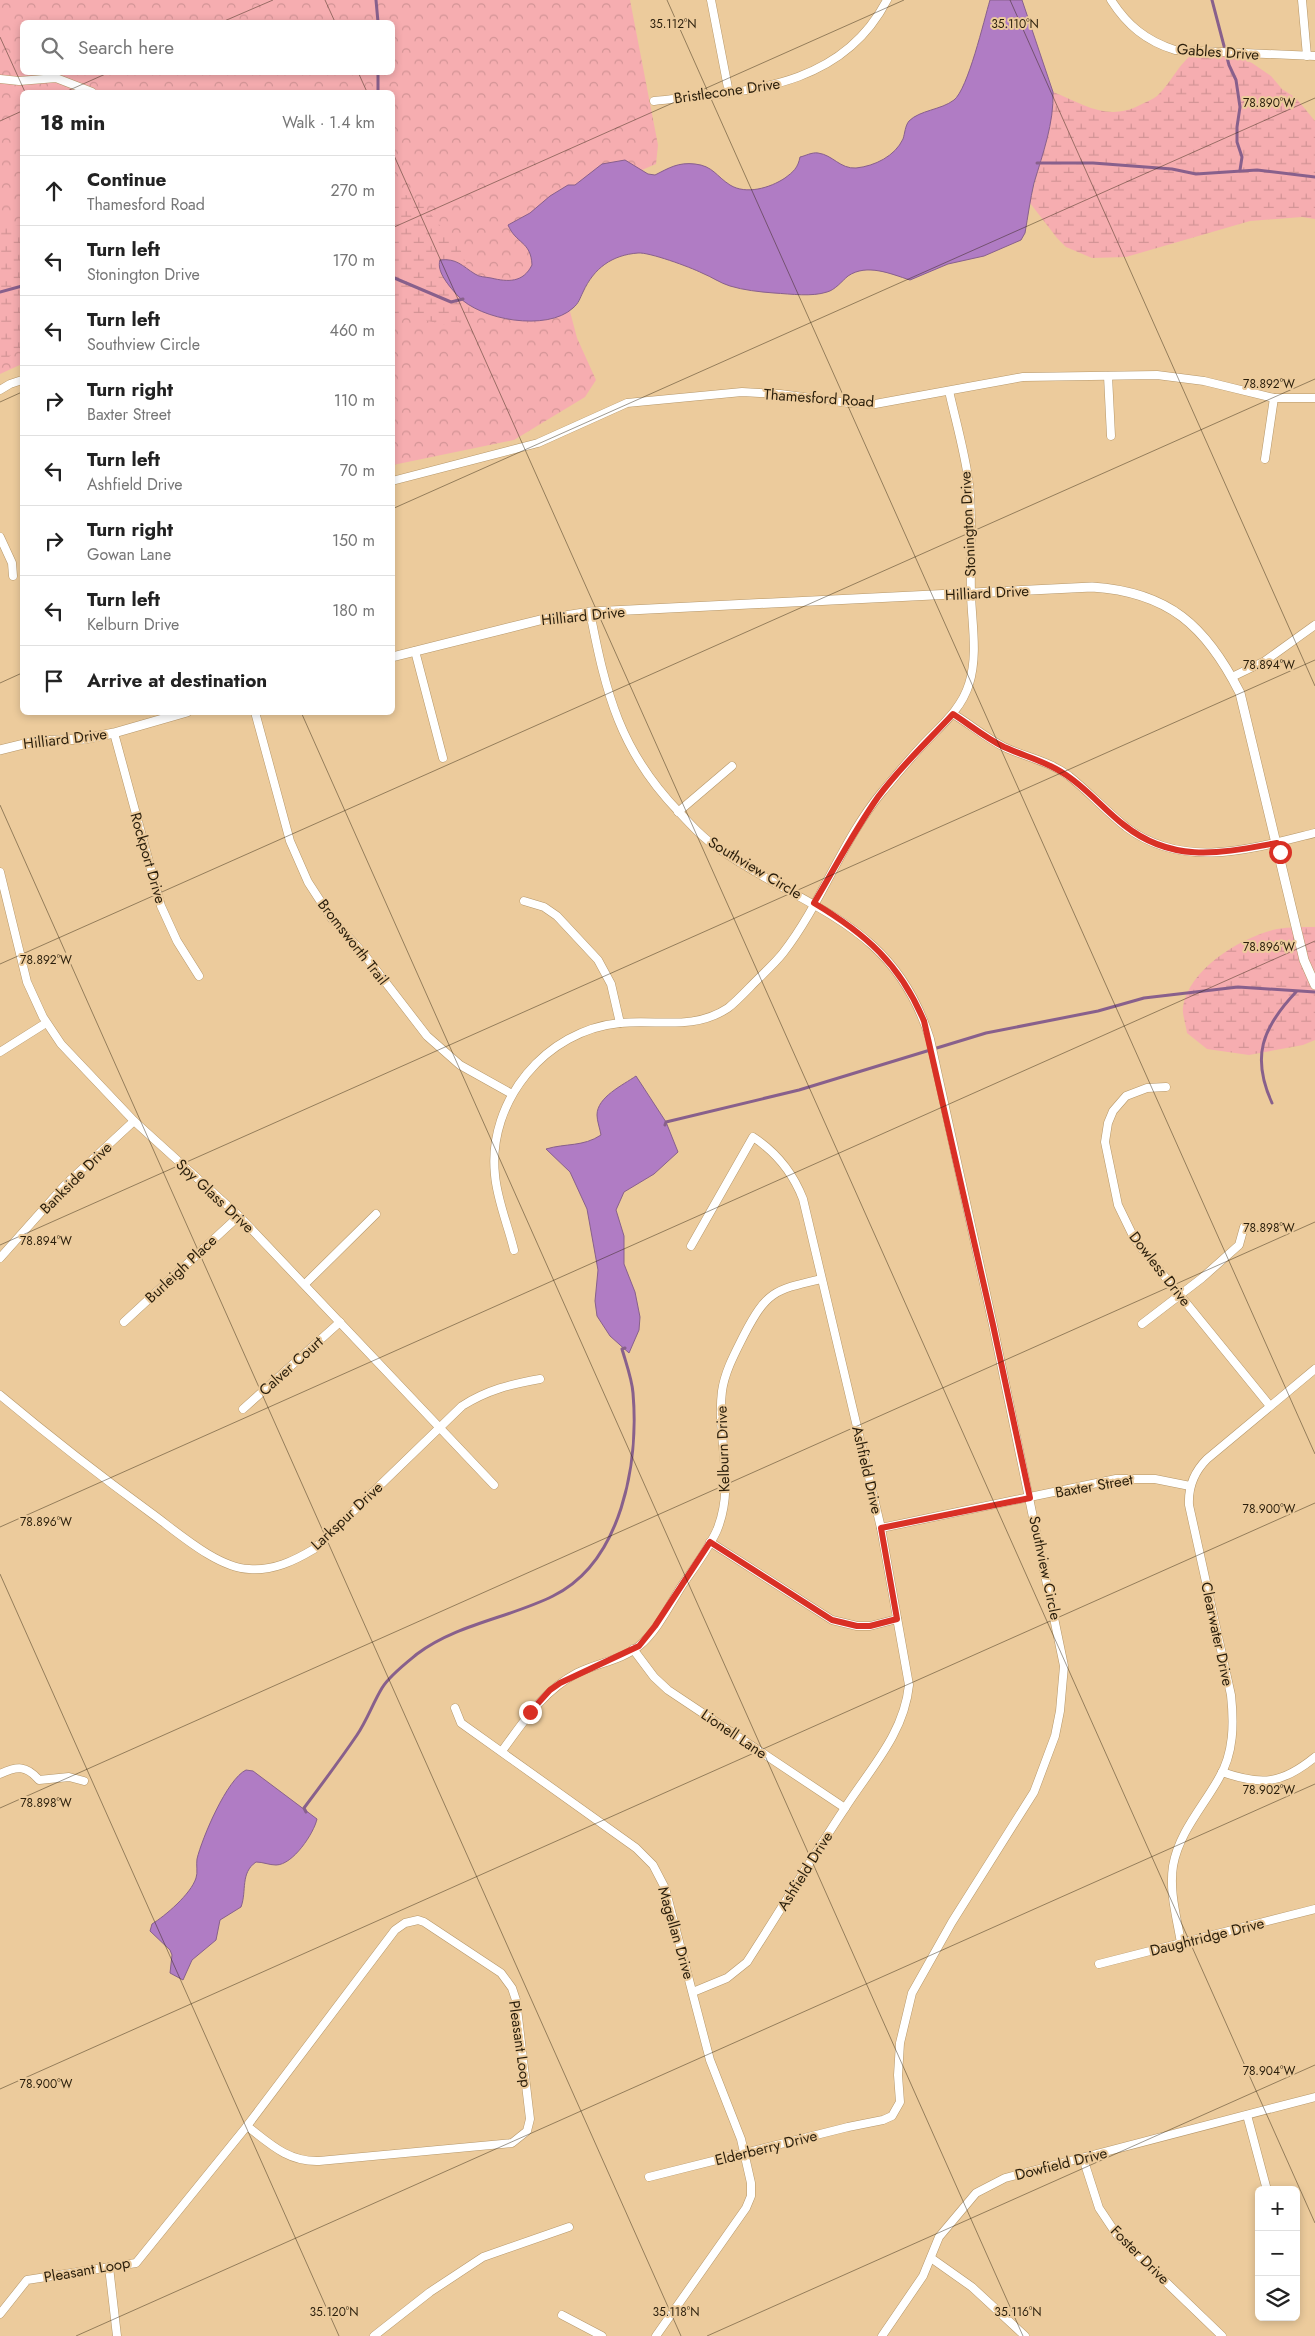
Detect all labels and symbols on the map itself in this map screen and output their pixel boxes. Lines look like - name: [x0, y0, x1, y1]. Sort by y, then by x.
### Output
- text: 35.112°N: [649, 15, 697, 33]
- text: 35.110°N: [991, 15, 1039, 33]
- street label: Gables Drive: [1176, 38, 1260, 66]
- street label: Bristlecone Drive: [672, 73, 782, 109]
- text: 78.890°W: [1243, 94, 1295, 112]
- text: 78.892°W: [1243, 375, 1295, 393]
- street label: Thamesford Road: [763, 383, 875, 413]
- street label: Stonington Drive: [954, 470, 982, 577]
- street label: Hilliard Drive: [944, 580, 1030, 606]
- street label: Hilliard Drive: [540, 601, 626, 631]
- text: 78.894°W: [1243, 656, 1295, 674]
- street label: Hilliard Drive: [22, 723, 108, 755]
- street label: Rockport Drive: [125, 810, 172, 906]
- street label: Southview Circle: [704, 831, 806, 905]
- route start: [1269, 841, 1292, 864]
- street label: Bromsworth Trail: [312, 894, 394, 990]
- text: 78.896°W: [1243, 938, 1295, 956]
- text: 78.892°W: [20, 951, 72, 969]
- street label: Bankside Drive: [35, 1137, 117, 1219]
- street label: Spy Glass Drive: [171, 1154, 259, 1238]
- text: 78.898°W: [1243, 1219, 1295, 1237]
- street label: Dowless Drive: [1124, 1227, 1196, 1311]
- street label: Burleigh Place: [140, 1230, 222, 1308]
- text: 78.894°W: [20, 1232, 72, 1250]
- street label: Calver Court: [254, 1331, 328, 1401]
- street label: Kelburn Drive: [710, 1405, 736, 1493]
- street label: Ashfield Drive: [846, 1424, 888, 1516]
- street label: Baxter Street: [1053, 1468, 1135, 1504]
- street label: Larkspur Drive: [306, 1477, 388, 1555]
- text: 78.900°W: [1243, 1500, 1296, 1518]
- text: 78.896°W: [20, 1513, 72, 1531]
- street label: Southview Circle: [1023, 1514, 1067, 1622]
- street label: Clearwater Drive: [1195, 1580, 1239, 1688]
- route end: [519, 1701, 542, 1724]
- street label: Lionell Lane: [697, 1704, 772, 1764]
- text: 78.902°W: [1243, 1781, 1295, 1799]
- text: 78.898°W: [20, 1794, 72, 1812]
- street label: Ashfield Drive: [772, 1827, 838, 1915]
- street label: Magellan Drive: [652, 1884, 700, 1982]
- street label: Daughtridge Drive: [1148, 1912, 1267, 1962]
- street label: Pleasant Loop: [503, 1999, 537, 2089]
- text: 78.904°W: [1243, 2062, 1295, 2080]
- text: 78.900°W: [20, 2075, 73, 2093]
- street label: Elderberry Drive: [713, 2125, 820, 2171]
- street label: Dowfield Drive: [1013, 2142, 1110, 2186]
- street label: Foster Drive: [1105, 2220, 1175, 2290]
- street label: Pleasant Loop: [42, 2251, 132, 2288]
- text: 35.120°N: [310, 2303, 358, 2321]
- text: 35.118°N: [653, 2303, 699, 2321]
- text: 35.116°N: [994, 2303, 1042, 2321]

